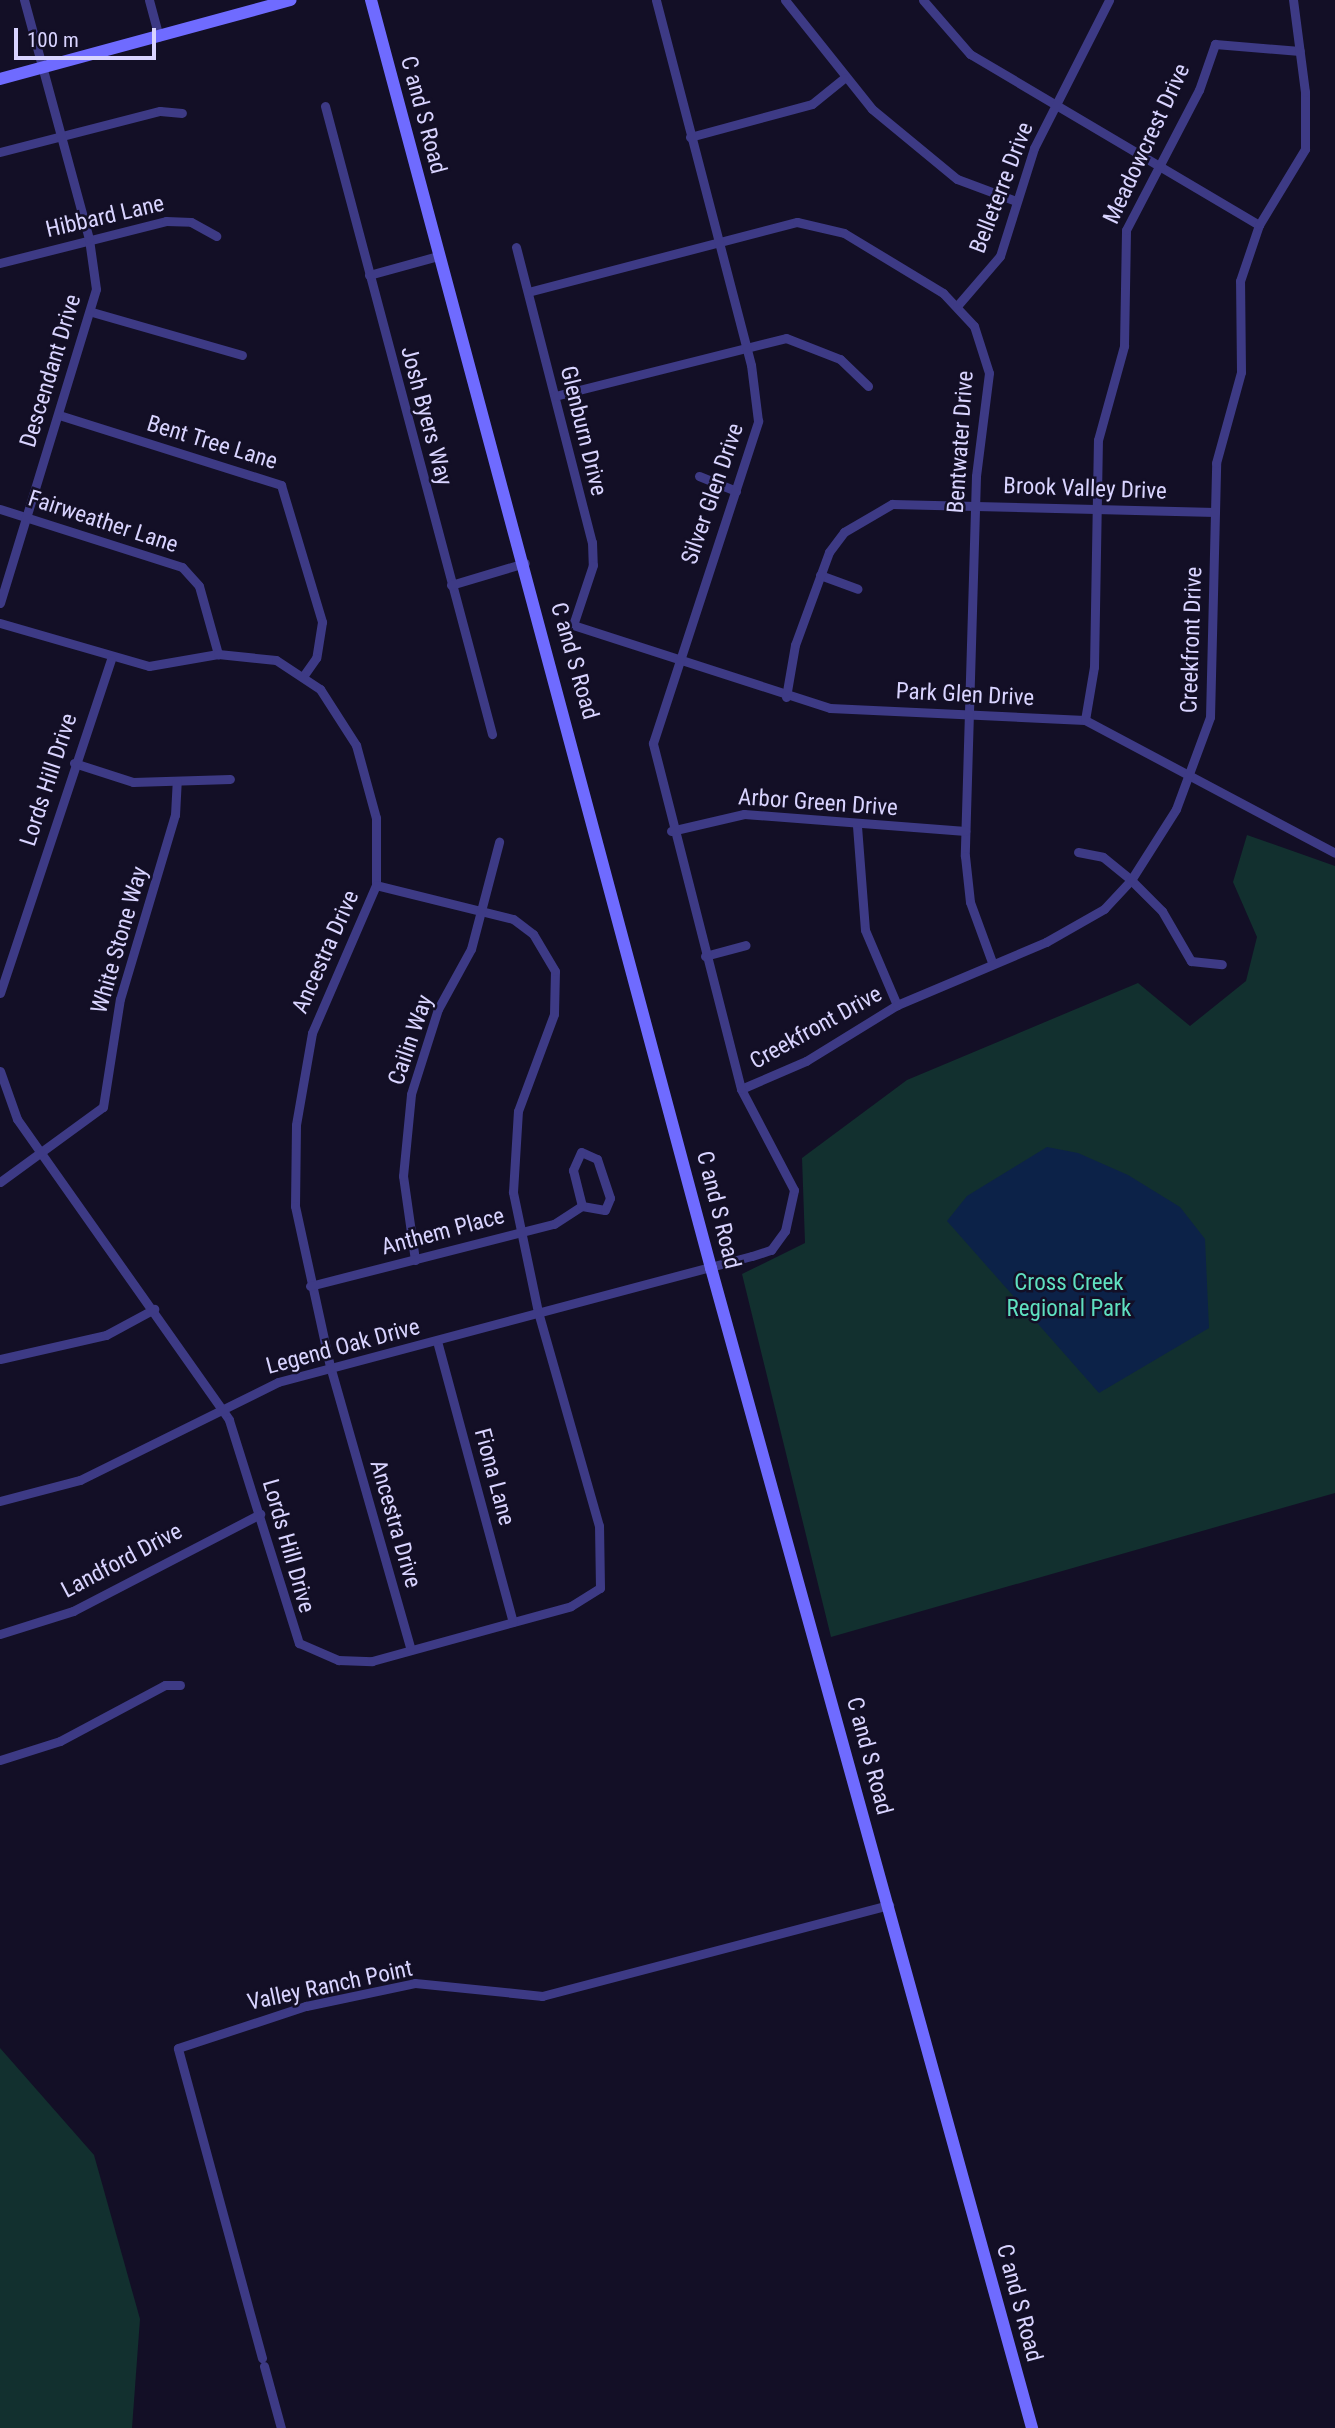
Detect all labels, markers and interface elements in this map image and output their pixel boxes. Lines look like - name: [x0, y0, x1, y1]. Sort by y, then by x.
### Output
- scale bar: [18, 14, 159, 58]
- text: 100 m: [27, 28, 79, 52]
- street label: C and S Road: [394, 53, 452, 177]
- street label: Meadowcrest Drive: [1098, 59, 1196, 229]
- street label: Belleterre Drive: [964, 119, 1040, 257]
- street label: Hibbard Lane: [43, 190, 167, 244]
- street label: Descendant Drive: [15, 291, 87, 451]
- street label: Josh Byers Way: [394, 344, 458, 488]
- street label: Glenburn Drive: [554, 363, 612, 499]
- street label: Bentwater Drive: [942, 370, 980, 514]
- street label: Bent Tree Lane: [143, 410, 281, 476]
- street label: Silver Glen Drive: [676, 420, 750, 568]
- street label: Brook Valley Drive: [1003, 472, 1167, 506]
- street label: Fairweather Lane: [25, 485, 181, 559]
- street label: Creekfront Drive: [1176, 566, 1208, 714]
- street label: C and S Road: [544, 599, 604, 723]
- street label: Park Glen Drive: [895, 678, 1035, 712]
- street label: Lords Hill Drive: [15, 710, 83, 850]
- street label: Arbor Green Drive: [737, 784, 899, 822]
- street label: White Stone Way: [86, 863, 154, 1017]
- street label: Ancestra Drive: [287, 886, 365, 1018]
- street label: Creekfront Drive: [745, 980, 887, 1076]
- street label: Cailin Way: [383, 991, 439, 1089]
- street label: C and S Road: [690, 1148, 746, 1272]
- street label: Anthem Place: [379, 1202, 507, 1262]
- park label: Cross Creek Regional Park: [1007, 1269, 1131, 1323]
- street label: Legend Oak Drive: [263, 1313, 423, 1381]
- street label: Fiona Lane: [468, 1426, 520, 1528]
- street label: Ancestra Drive: [364, 1457, 426, 1591]
- street label: Lords Hill Drive: [256, 1476, 320, 1616]
- street label: Landford Drive: [57, 1518, 187, 1604]
- street label: C and S Road: [840, 1694, 898, 1818]
- street label: Valley Ranch Point: [245, 1955, 415, 2017]
- street label: C and S Road: [990, 2241, 1048, 2365]

